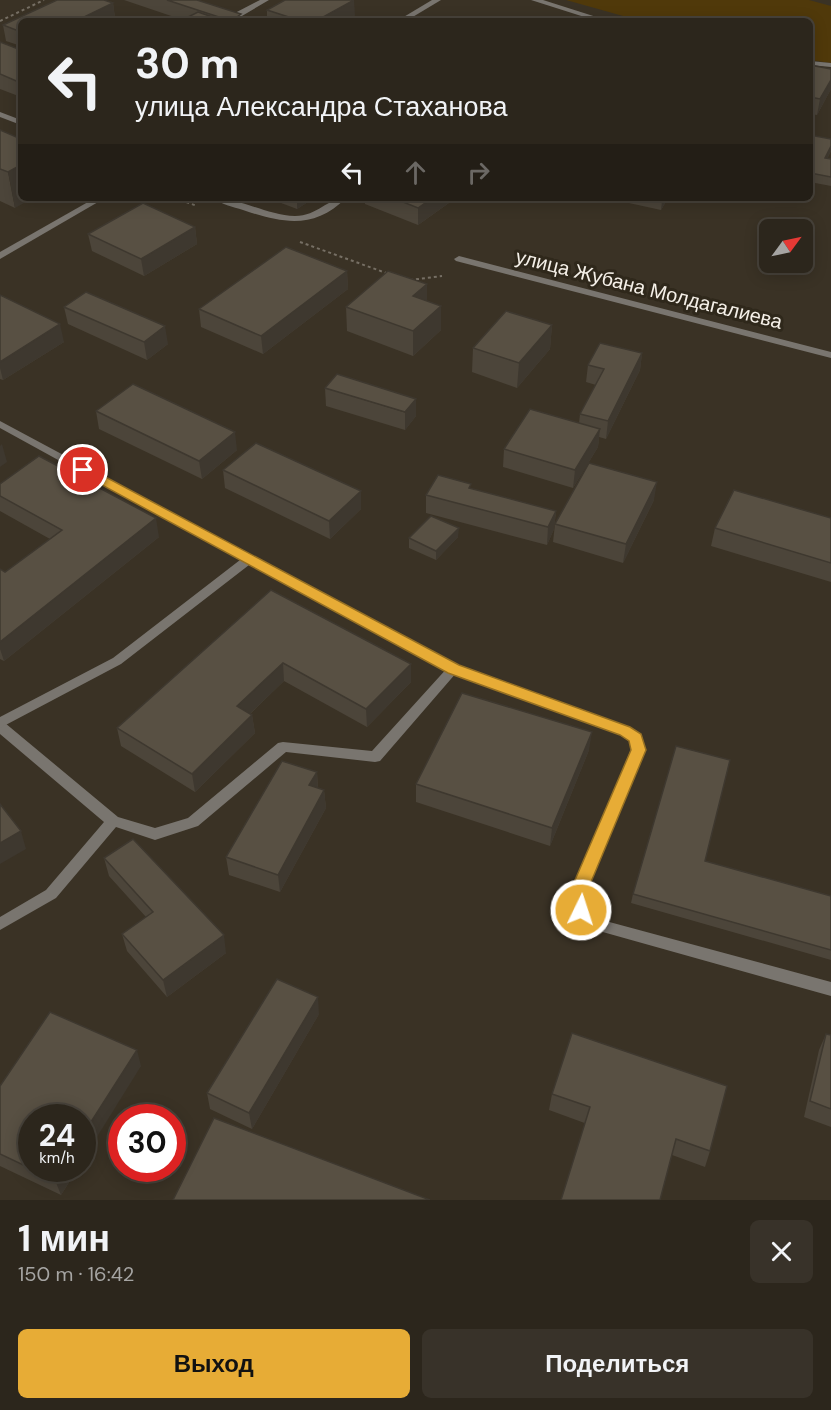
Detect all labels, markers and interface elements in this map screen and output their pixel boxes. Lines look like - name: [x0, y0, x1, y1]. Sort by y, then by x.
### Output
- text: 30 m: [135, 36, 239, 91]
- icon: left: [36, 42, 114, 120]
- text: улица Александра Стаханова: [135, 89, 507, 124]
- icon: left: [336, 156, 369, 189]
- icon: ahead: [399, 156, 432, 189]
- icon: right: [462, 156, 495, 189]
- north arrow: [759, 219, 813, 273]
- map controls: [759, 219, 813, 273]
- street label: улица Жубана Молдагалиева: [513, 243, 786, 335]
- pin: [57, 444, 108, 495]
- icon: arrive: [66, 453, 99, 486]
- position arrow: [549, 878, 613, 942]
- speed limit sign: 30: [108, 1104, 186, 1182]
- text: 24: [39, 1116, 75, 1155]
- text: km/h: [39, 1148, 75, 1168]
- text: 1 мин: [18, 1215, 110, 1262]
- button: close: [750, 1220, 813, 1283]
- text: 150 m · 16:42: [18, 1261, 134, 1287]
- button: Выход: [18, 1329, 410, 1398]
- button: Поделиться: [422, 1329, 813, 1398]

